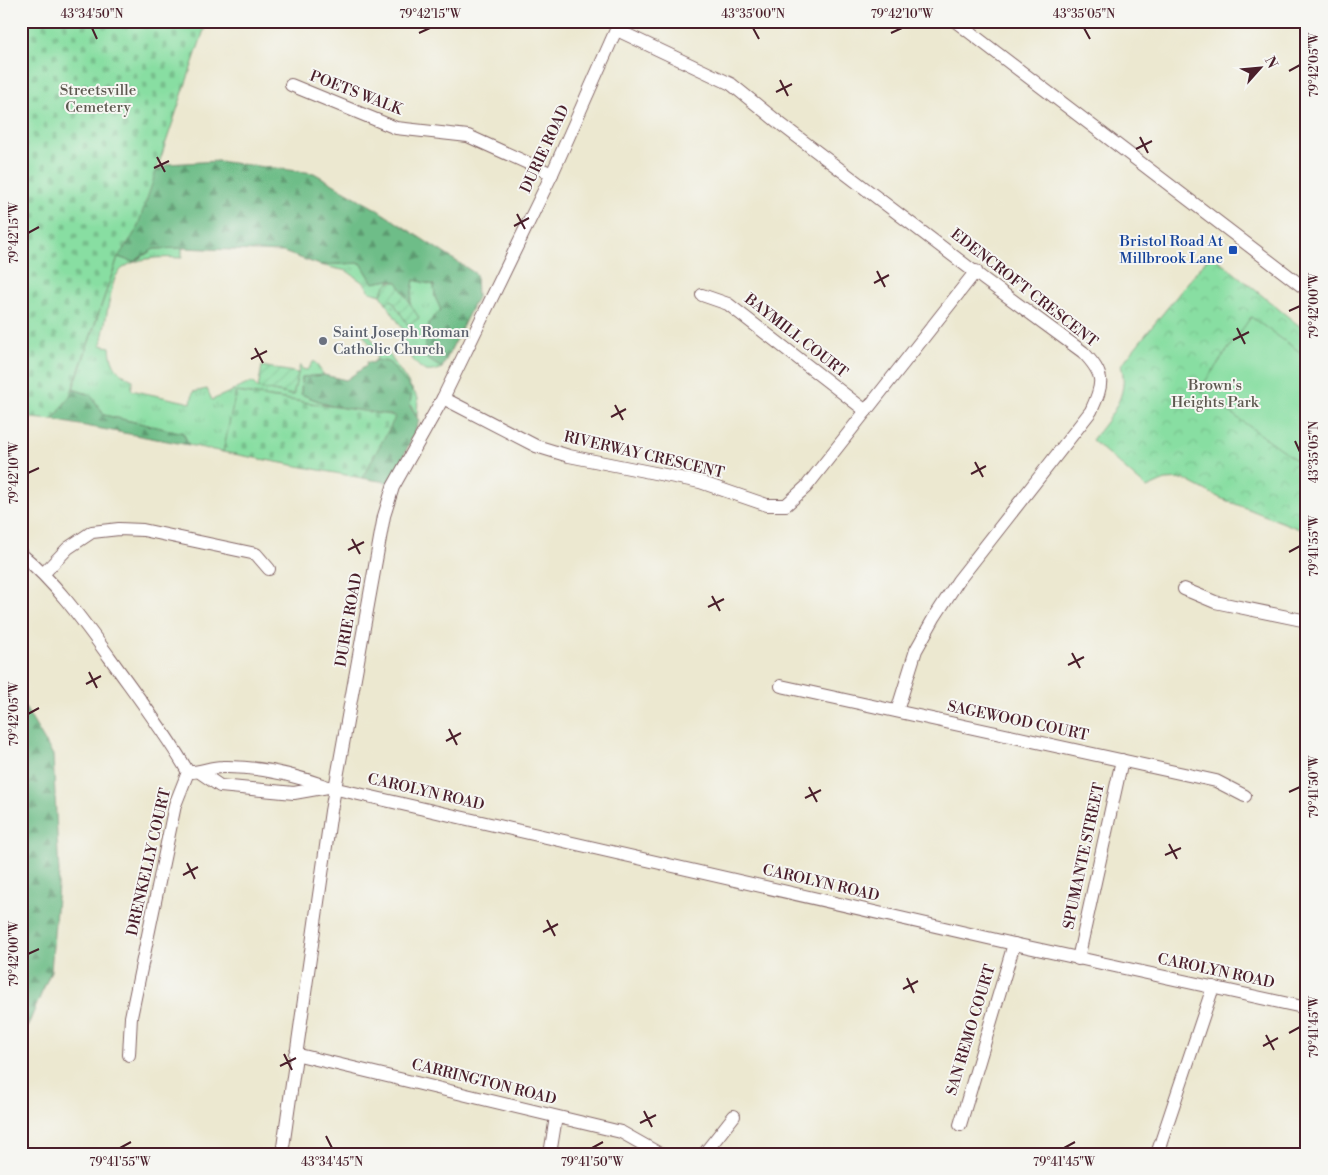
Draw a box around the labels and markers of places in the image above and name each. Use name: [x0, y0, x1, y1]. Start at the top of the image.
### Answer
place label: Bristol Road At Millbrook Lane: [1118, 232, 1224, 268]
marker: Bristol Road At Millbrook Lane: [1227, 244, 1239, 256]
place label: Saint Joseph Roman Catholic Church: [333, 323, 470, 359]
marker: Saint Joseph Roman Catholic Church: [317, 335, 329, 347]

